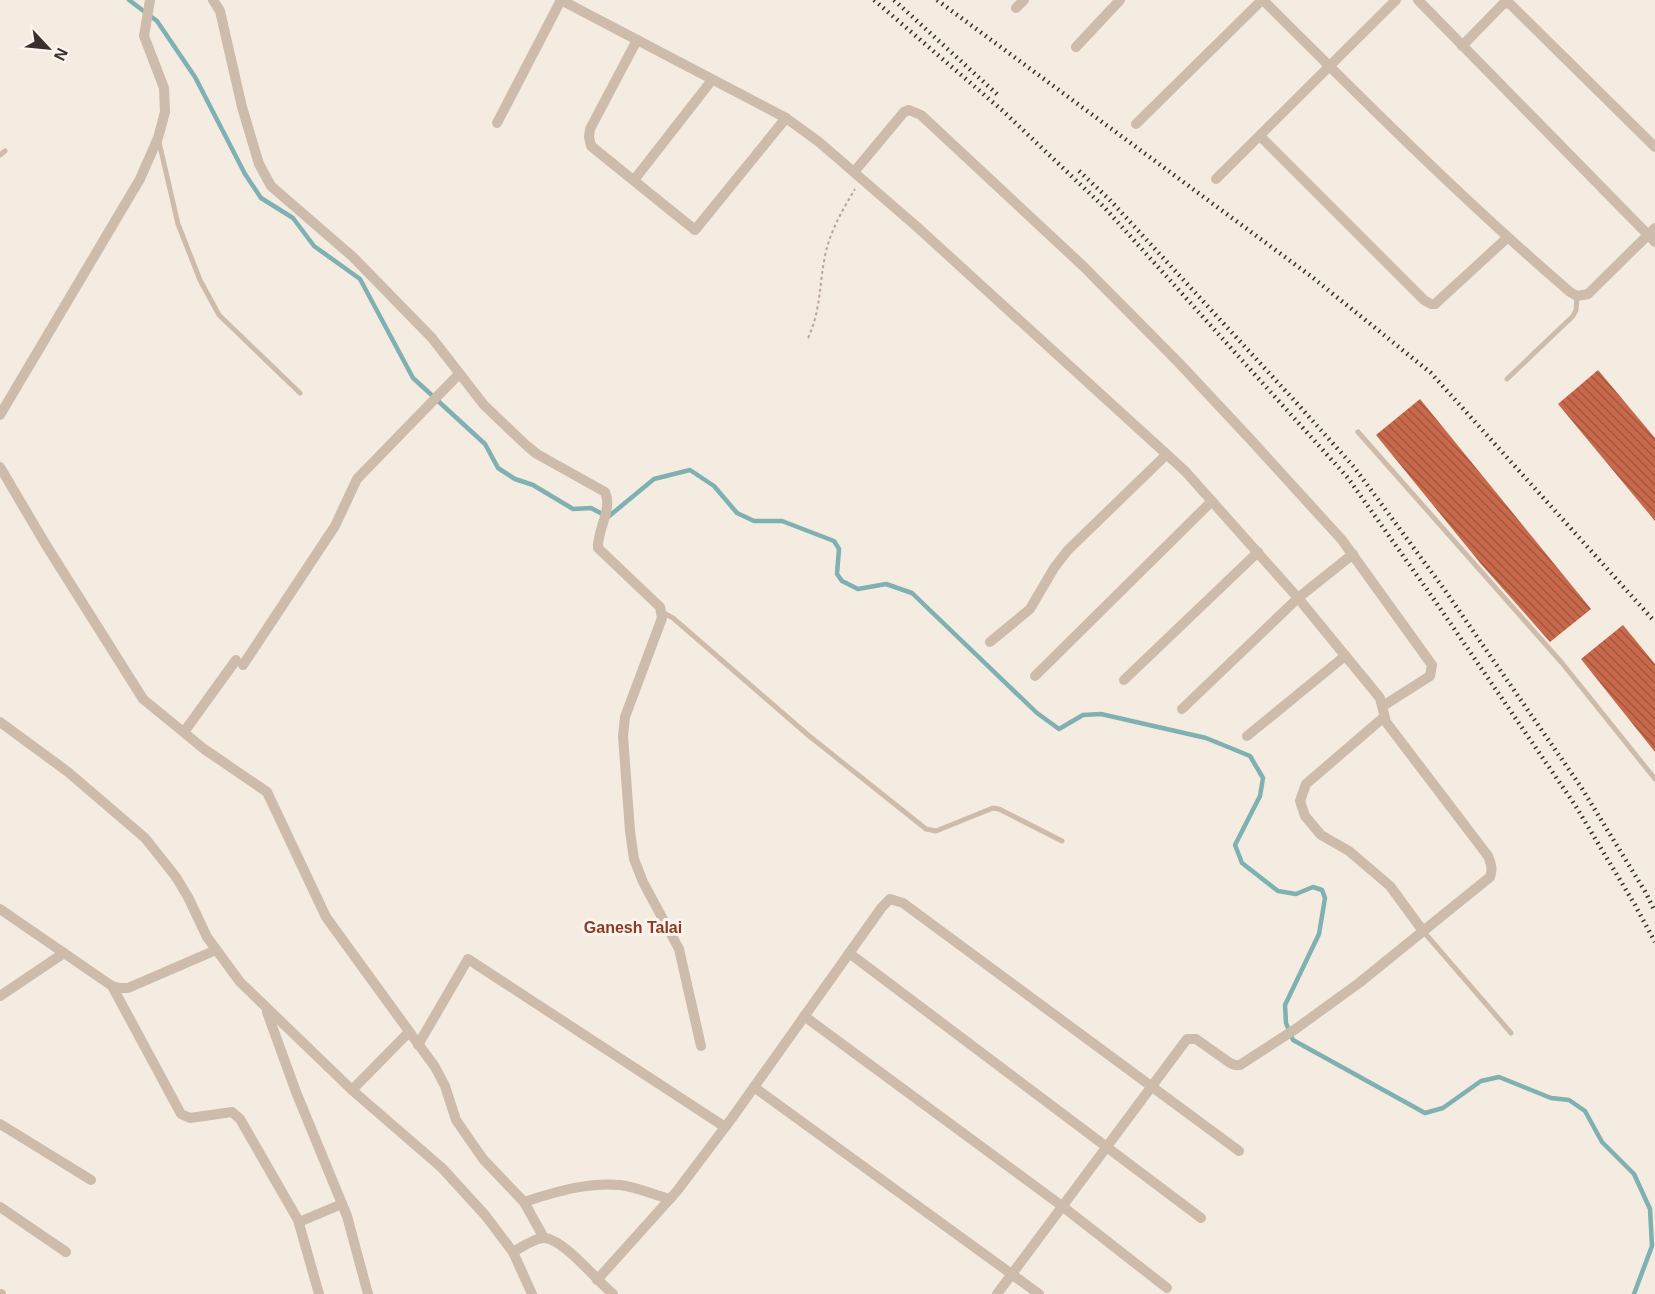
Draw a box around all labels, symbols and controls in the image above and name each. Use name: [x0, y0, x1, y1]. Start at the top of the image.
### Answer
north arrow: [18, 18, 78, 78]
text: N: [51, 45, 71, 63]
district label: Ganesh Talai: [584, 919, 682, 936]

